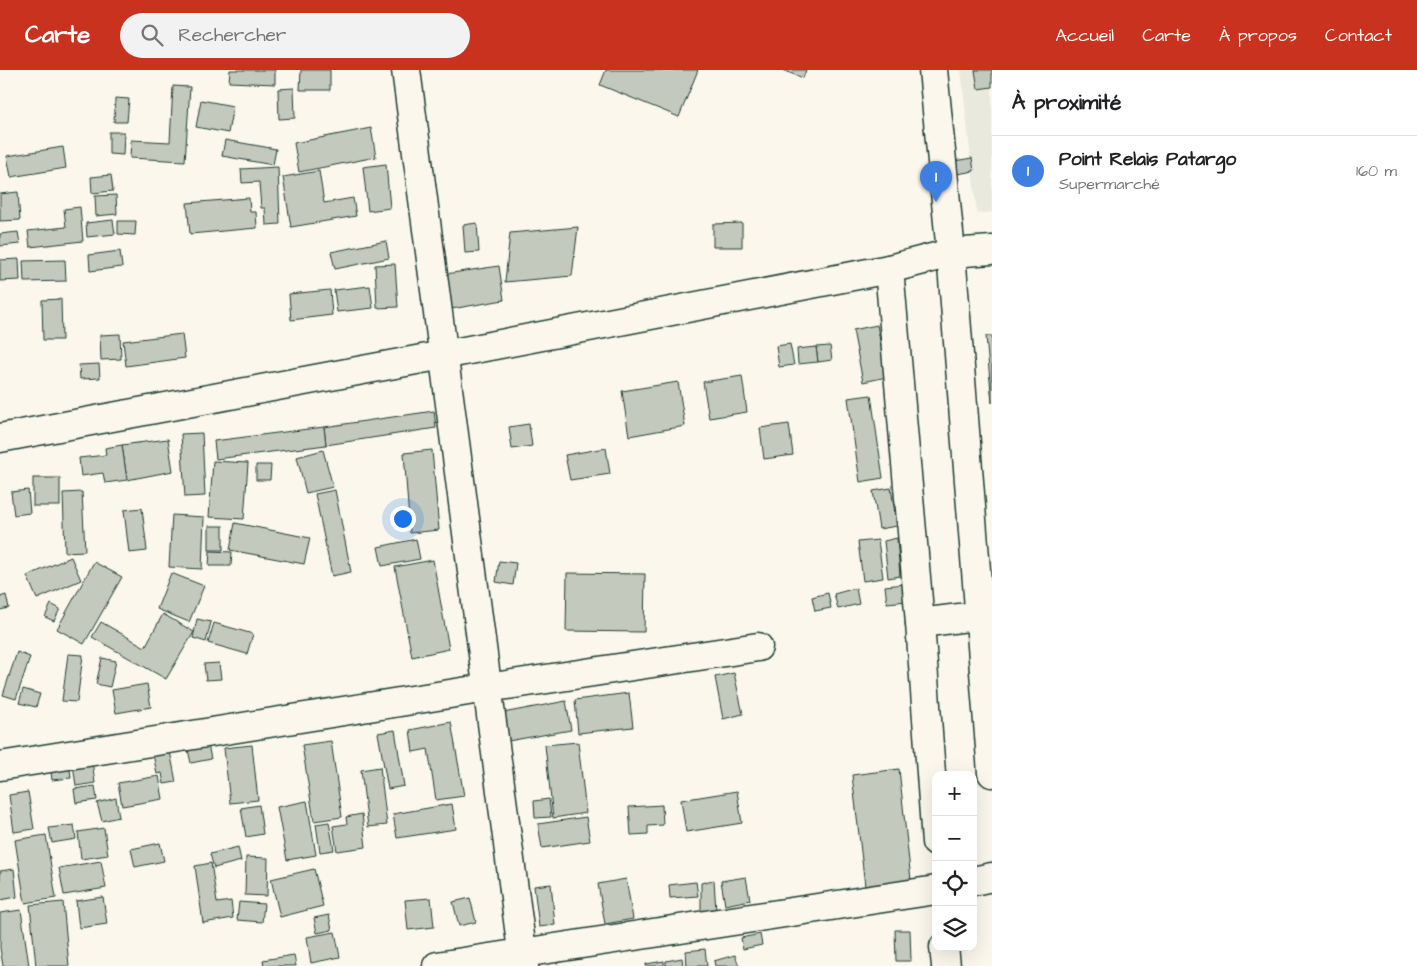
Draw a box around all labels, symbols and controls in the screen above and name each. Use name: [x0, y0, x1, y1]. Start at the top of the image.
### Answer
search box: [120, 13, 470, 58]
text: Carte: [25, 18, 90, 52]
icon: search: [138, 21, 166, 49]
text: Rechercher: [178, 22, 286, 49]
text: Accueil: [1055, 23, 1114, 48]
text: Carte: [1142, 23, 1191, 48]
text: À propos: [1219, 23, 1297, 48]
text: Contact: [1325, 23, 1392, 48]
text: À proximité: [1012, 88, 1121, 117]
text: Point Relais Patargo: [1059, 146, 1236, 173]
text: 1: [1027, 160, 1029, 182]
text: 160 m: [1356, 160, 1397, 182]
pin: 1: [920, 161, 952, 202]
text: Supermarché: [1059, 173, 1160, 195]
your location: [390, 506, 416, 532]
map controls: [932, 771, 977, 951]
button: +: [932, 771, 977, 816]
button: −: [932, 816, 977, 861]
button: locate: [932, 861, 977, 906]
button: layers: [932, 906, 977, 951]

